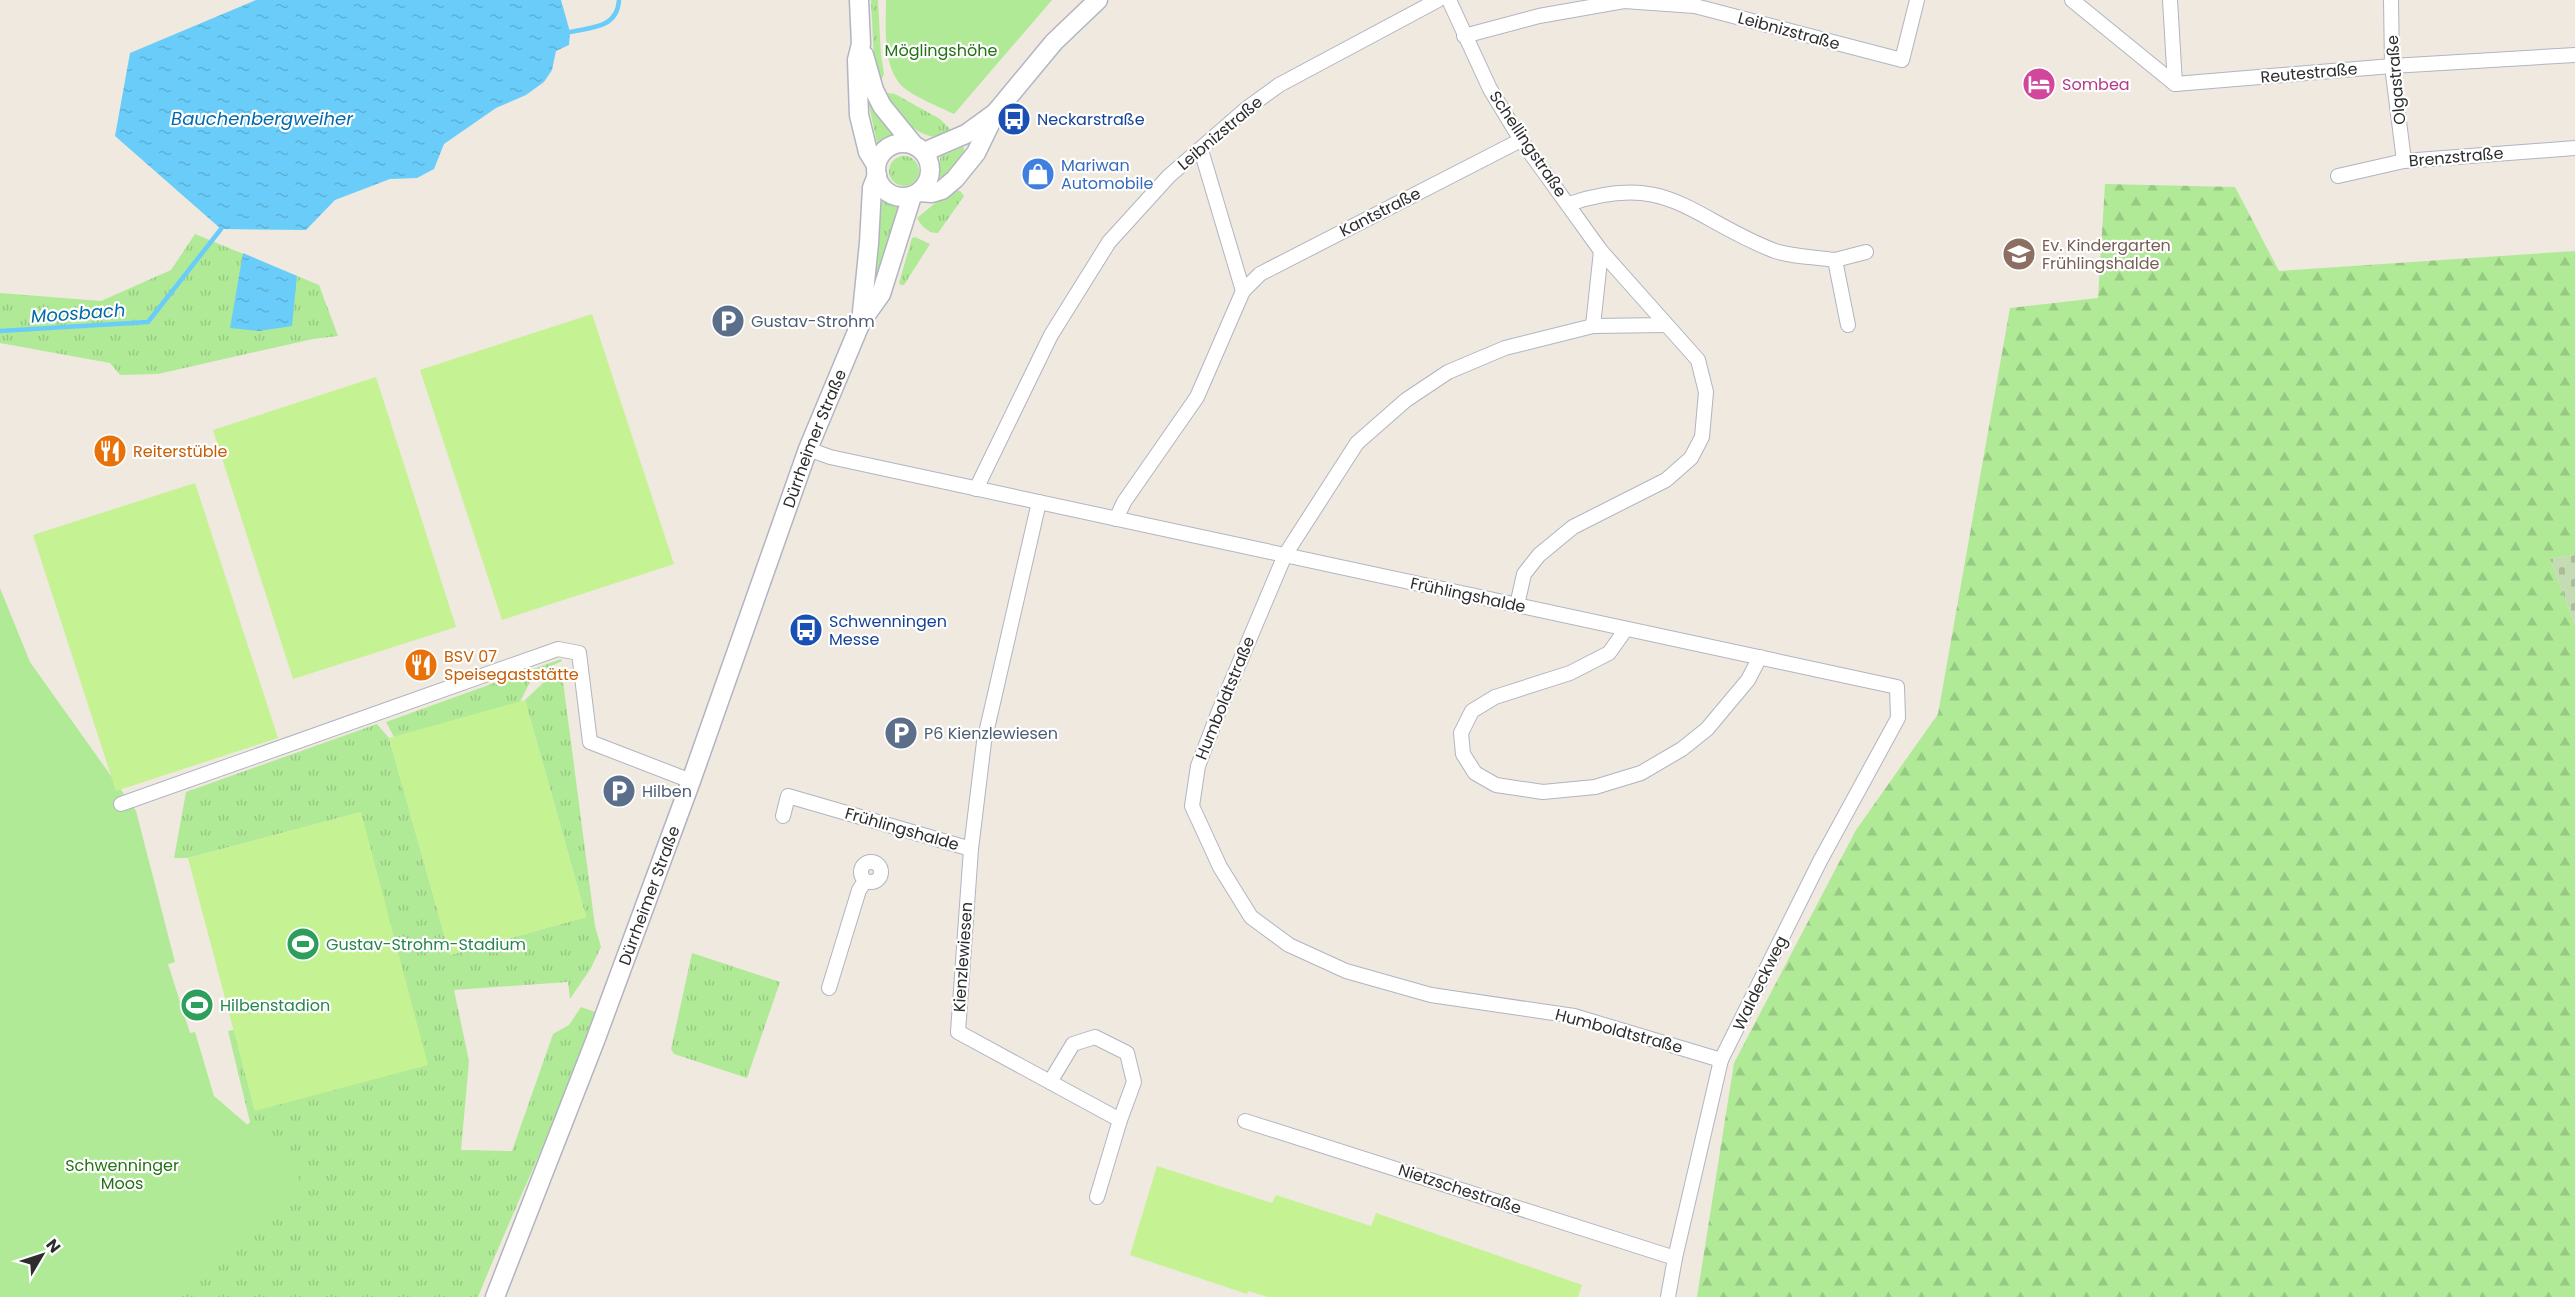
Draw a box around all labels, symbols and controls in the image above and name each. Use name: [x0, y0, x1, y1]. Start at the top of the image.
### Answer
street label: Leibnizstraße: [1735, 6, 1843, 56]
street label: Olgastraße: [2381, 34, 2411, 126]
park label: Möglingshöhe: [885, 39, 997, 62]
street label: Reutestraße: [2259, 57, 2359, 89]
hotel icon: Sombea: [2021, 66, 2057, 102]
place label: Sombea: [2062, 73, 2130, 96]
street label: Schellingstraße: [1484, 86, 1572, 202]
street label: Leibnizstraße: [1172, 90, 1268, 176]
bus stop icon: Neckarstraße: [996, 101, 1032, 137]
water label: Bauchenbergweiher: [171, 106, 354, 131]
place label: Neckarstraße: [1037, 108, 1145, 131]
street label: Brenzstraße: [2408, 141, 2504, 173]
place label: Mariwan Automobile: [1061, 154, 1153, 195]
shop icon: Mariwan Automobile: [1020, 156, 1056, 192]
street label: Kantstraße: [1335, 182, 1425, 242]
place label: Ev. Kindergarten Frühlingshalde: [2042, 234, 2171, 275]
school or university icon: Ev. Kindergarten Frühlingshalde: [2001, 236, 2037, 272]
water label: Moosbach: [30, 297, 126, 329]
parking icon: Gustav-Strohm: [710, 303, 746, 339]
place label: Gustav-Strohm: [751, 310, 875, 333]
street label: Dürrheimer Straße: [777, 366, 852, 511]
restaurant icon: Reiterstüble: [92, 433, 128, 469]
place label: Reiterstüble: [133, 440, 227, 463]
street label: Frühlingshalde: [1408, 572, 1528, 618]
place label: Schwenningen Messe: [829, 610, 947, 651]
bus stop icon: Schwenningen Messe: [788, 612, 824, 648]
street label: Humboldtstraße: [1190, 633, 1260, 763]
place label: BSV 07 Speisegaststätte: [444, 645, 579, 686]
restaurant icon: BSV 07 Speisegaststätte: [403, 647, 439, 683]
parking icon: P6 Kienzlewiesen: [883, 715, 919, 751]
place label: P6 Kienzlewiesen: [924, 722, 1058, 745]
parking icon: Hilben: [601, 773, 637, 809]
place label: Hilben: [642, 780, 692, 803]
street label: Frühlingshalde: [842, 802, 962, 856]
street label: Dürrheimer Straße: [612, 822, 685, 968]
street label: Kienzlewiesen: [948, 901, 978, 1013]
sports icon: Gustav-Strohm-Stadium: [285, 926, 321, 962]
street label: Waldeckweg: [1727, 932, 1793, 1034]
place label: Gustav-Strohm-Stadium: [326, 933, 526, 956]
sports icon: Hilbenstadion: [179, 987, 215, 1023]
place label: Hilbenstadion: [220, 994, 330, 1017]
street label: Humboldtstraße: [1553, 1003, 1685, 1059]
park label: Schwenninger Moos: [65, 1154, 179, 1195]
street label: Nietzschestraße: [1395, 1158, 1525, 1220]
north arrow: [12, 1225, 72, 1285]
text: N: [41, 1234, 66, 1258]

